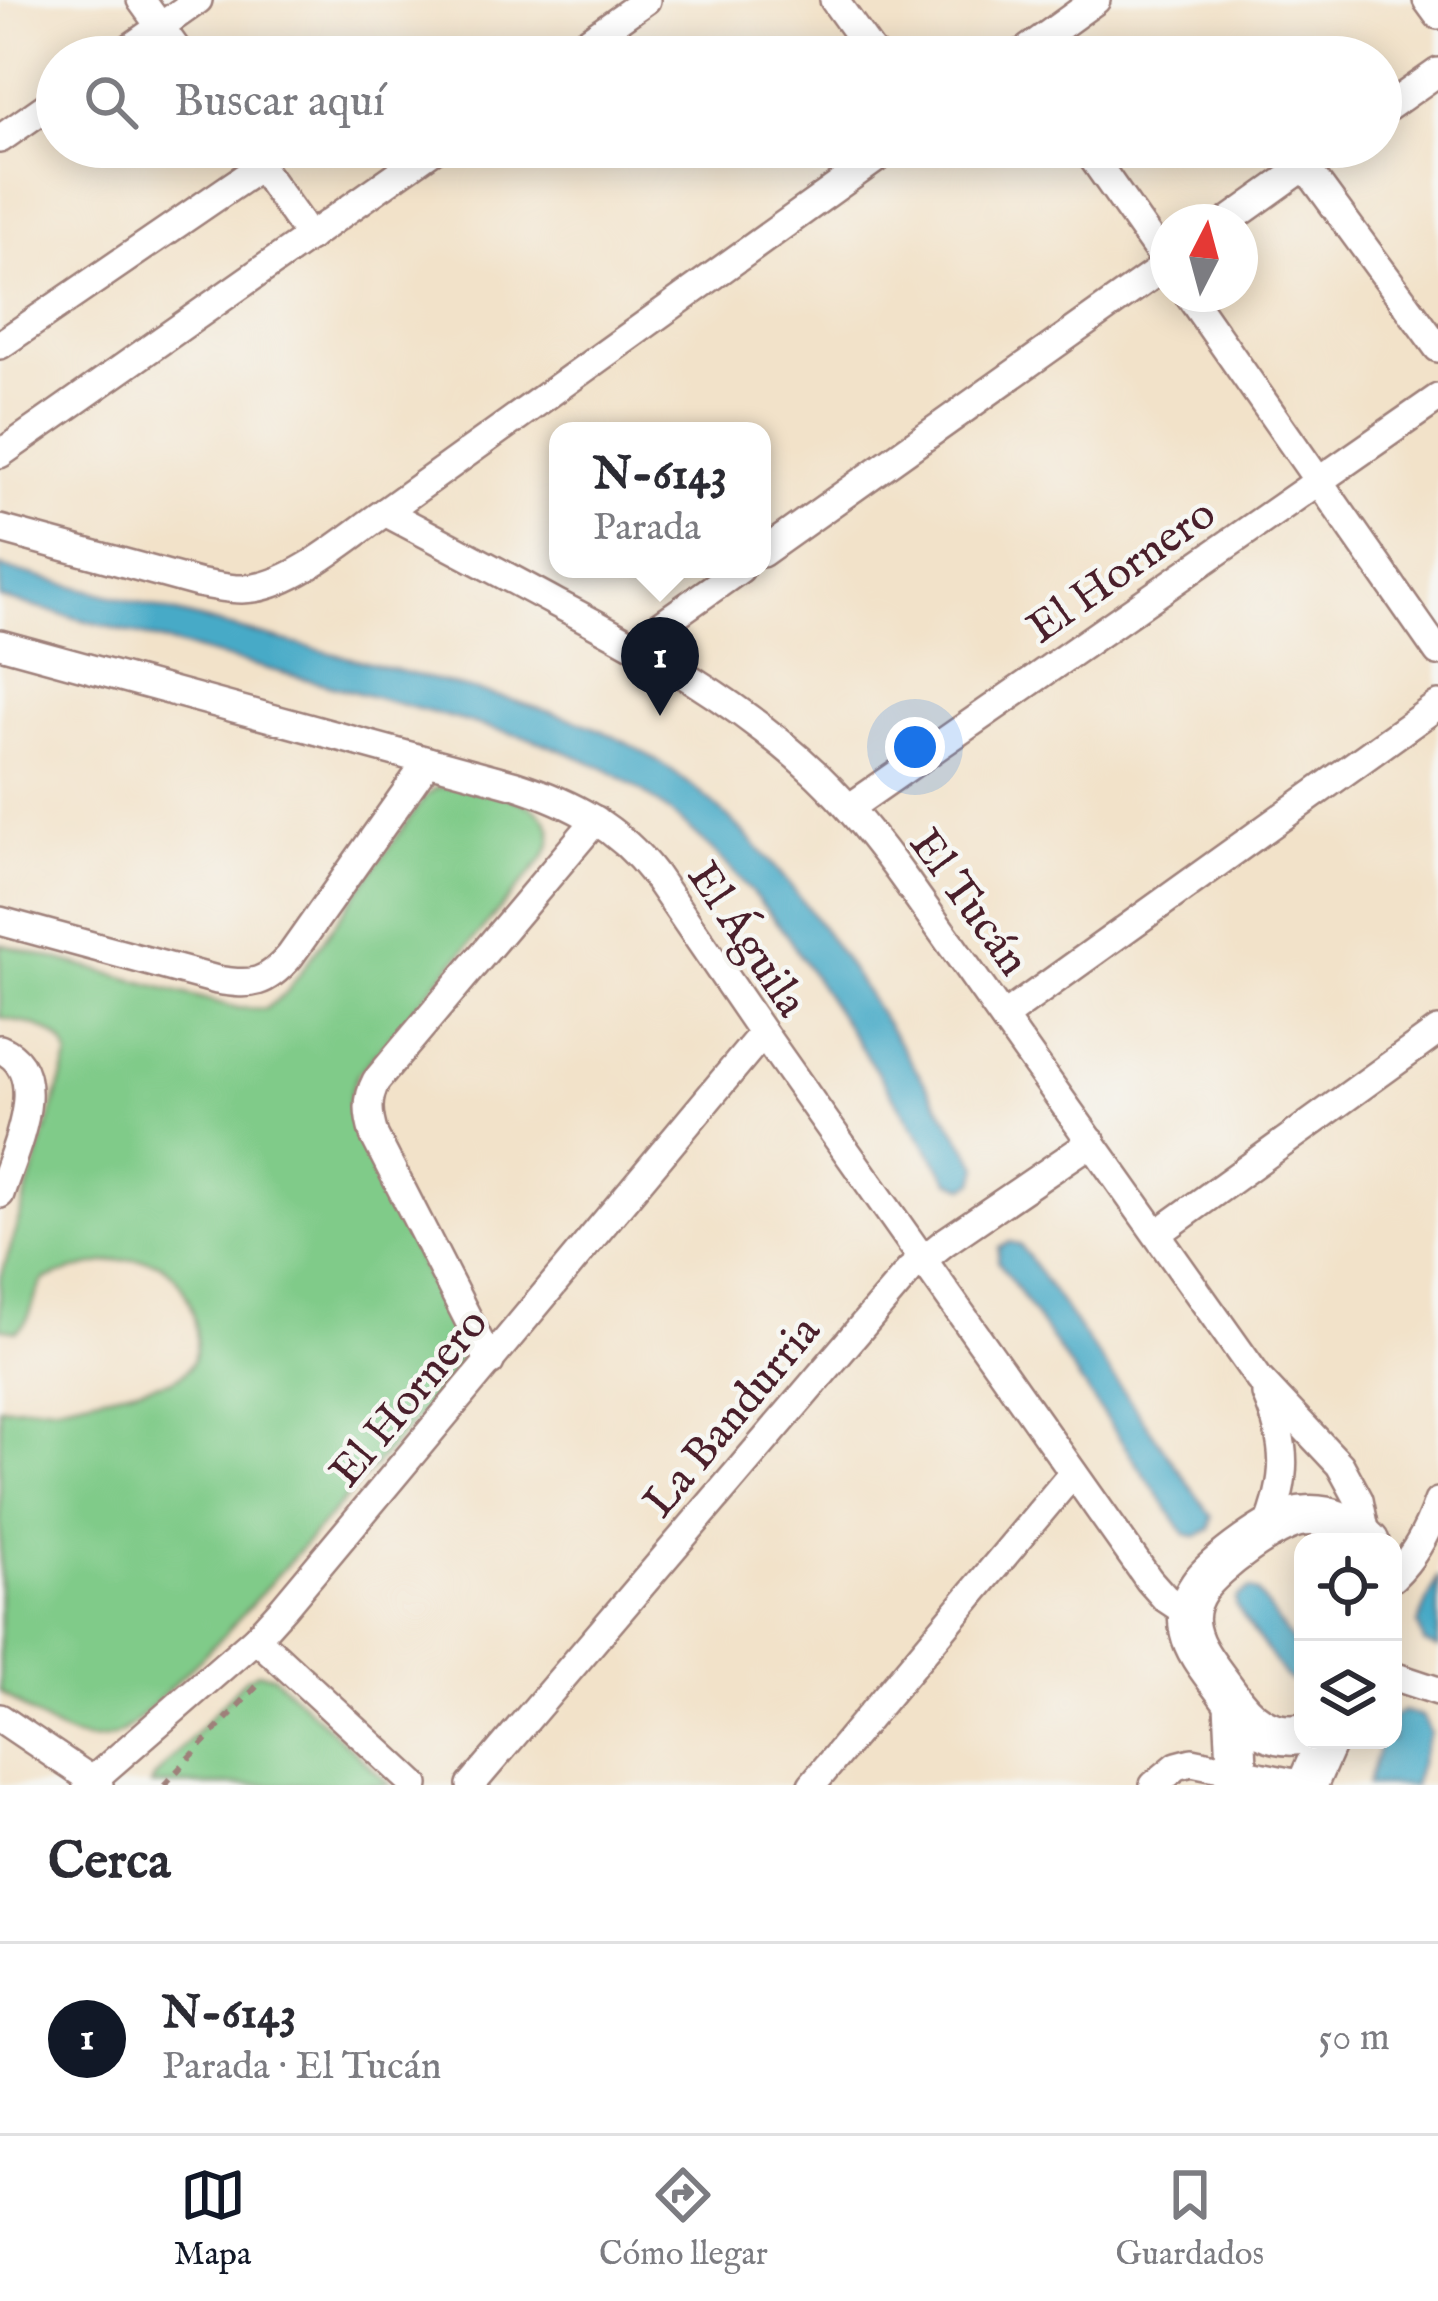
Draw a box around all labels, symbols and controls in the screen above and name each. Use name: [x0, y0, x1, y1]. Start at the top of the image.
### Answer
search box: [36, 36, 1402, 168]
icon: search: [78, 69, 144, 135]
text: Buscar aquí: [174, 74, 385, 131]
north arrow: [1150, 204, 1258, 312]
popup: [549, 422, 771, 578]
text: N-6143: [593, 447, 727, 504]
street label: El Hornero: [1017, 486, 1227, 658]
text: Parada: [593, 504, 701, 553]
pin: 1: [621, 617, 699, 716]
your location: [885, 717, 945, 777]
street label: El Tucán: [896, 818, 1041, 988]
street label: El Águila: [673, 851, 819, 1029]
street label: El Hornero: [318, 1297, 501, 1500]
street label: La Bandurria: [632, 1304, 834, 1530]
map controls: [1294, 1533, 1402, 1749]
button: locate: [1294, 1533, 1402, 1641]
button: layers: [1294, 1641, 1402, 1749]
text: Cerca: [48, 1831, 171, 1896]
text: N-6143: [162, 1986, 296, 2043]
text: 1: [80, 2014, 94, 2063]
text: 50 m: [1318, 2014, 1390, 2063]
text: Parada · El Tucán: [162, 2043, 441, 2092]
tab: Mapa: [174, 2162, 251, 2276]
tab: Cómo llegar: [599, 2162, 768, 2276]
tab: Guardados: [1116, 2162, 1264, 2276]

